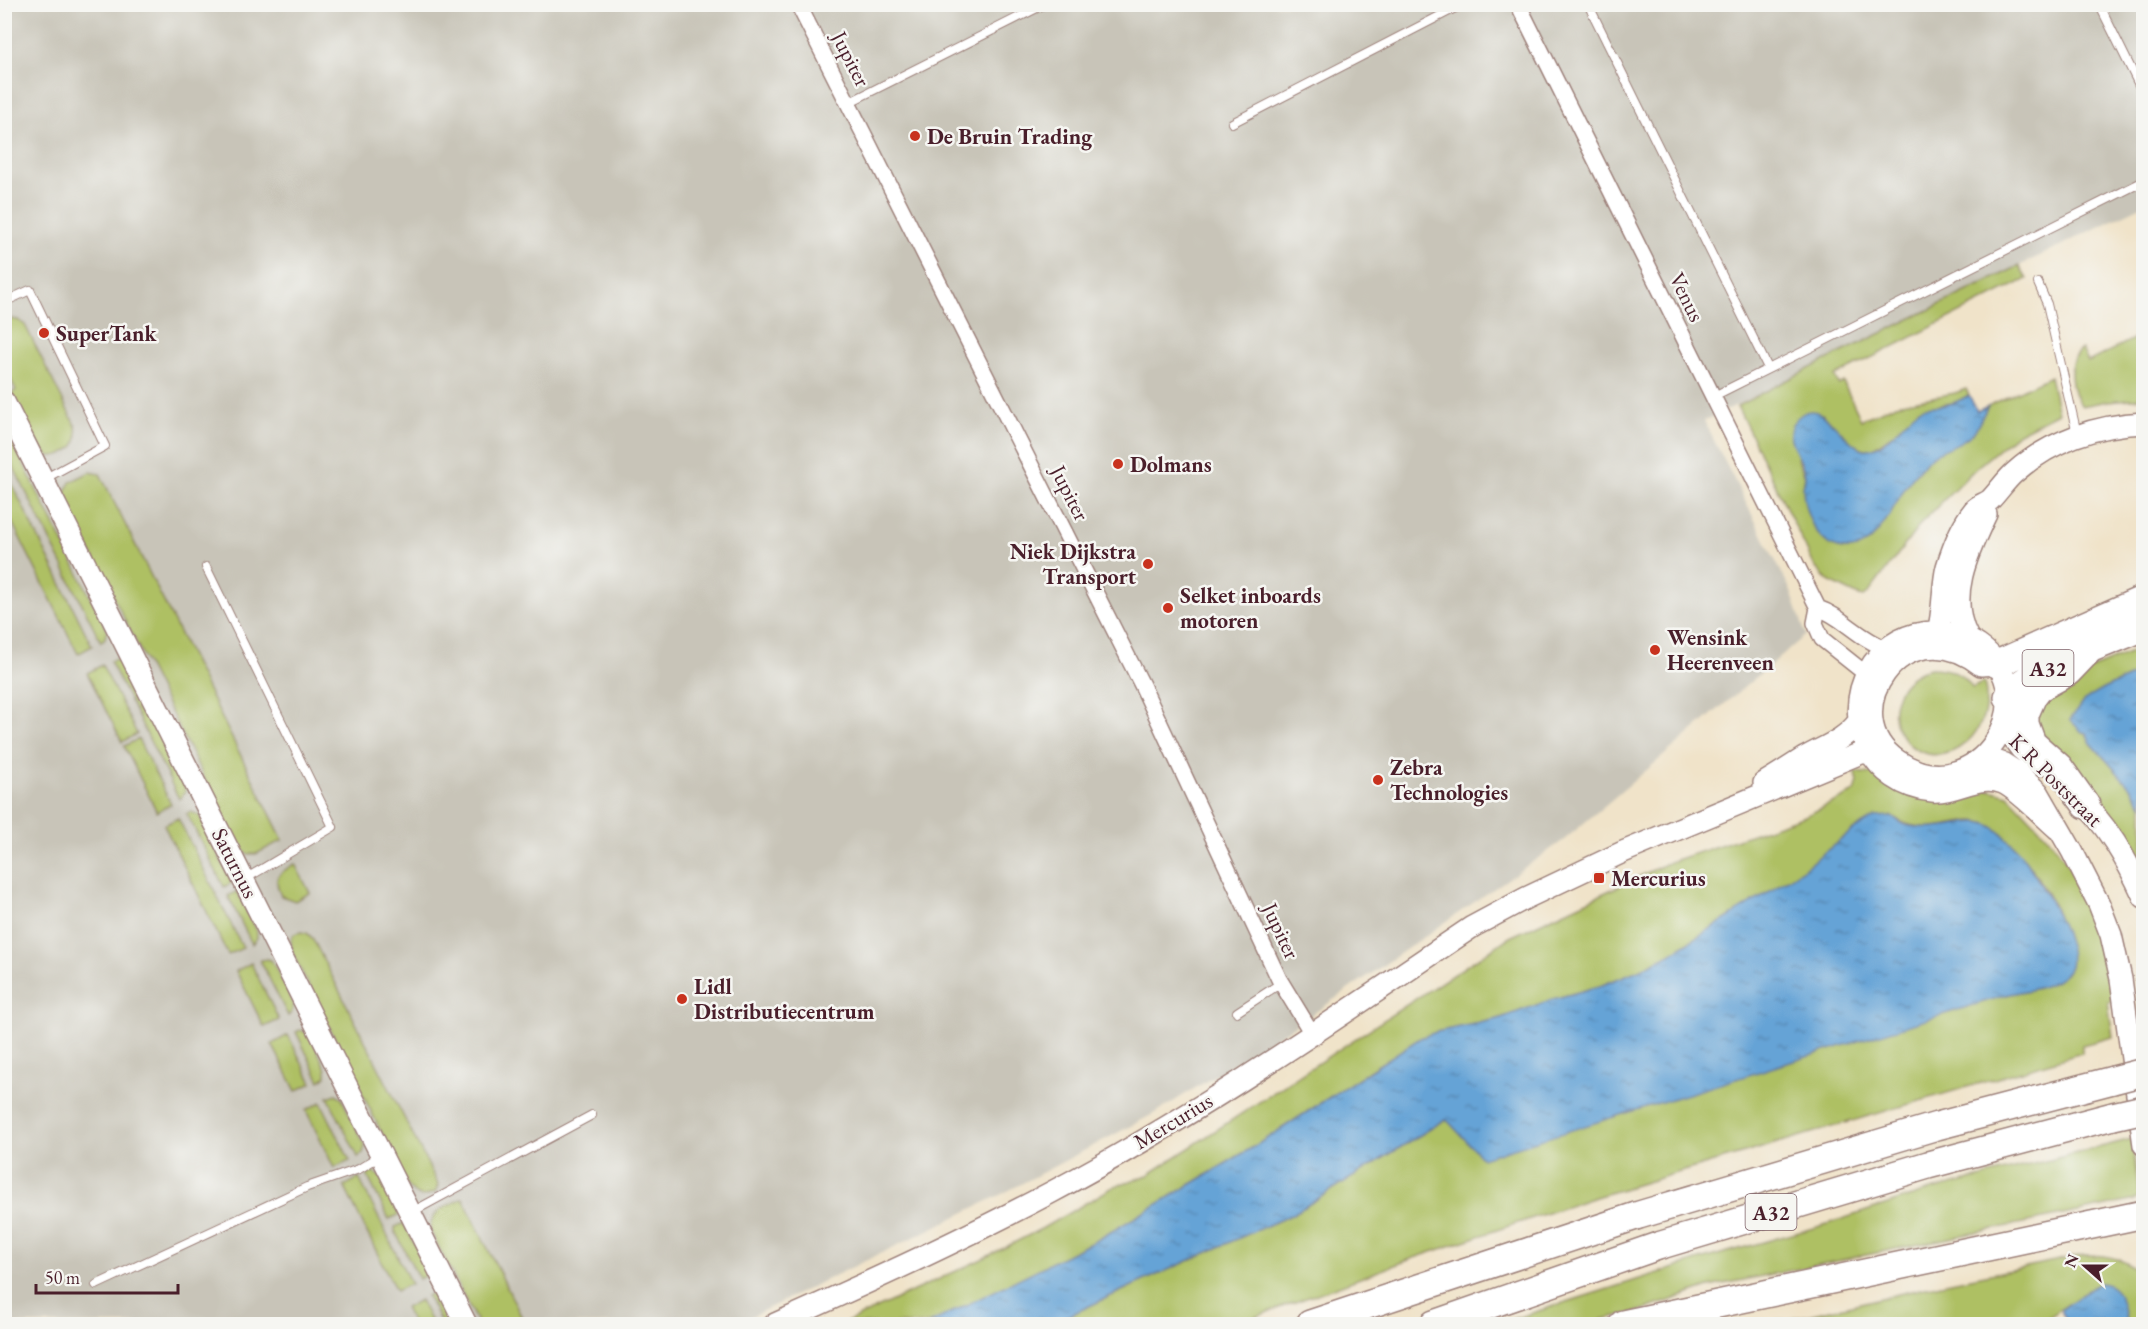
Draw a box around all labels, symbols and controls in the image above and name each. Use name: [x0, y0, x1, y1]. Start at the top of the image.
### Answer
street label: Jupiter: [824, 24, 878, 92]
place label: De Bruin Trading: [927, 122, 1093, 151]
marker: De Bruin Trading: [908, 129, 922, 143]
street label: Venus: [1663, 268, 1711, 326]
place label: SuperTank: [56, 319, 157, 348]
marker: SuperTank: [37, 326, 51, 340]
place label: Dolmans: [1130, 450, 1212, 479]
marker: Dolmans: [1111, 457, 1125, 471]
street label: Jupiter: [1043, 458, 1097, 526]
place label: Niek Dijkstra Transport: [1010, 537, 1137, 591]
marker: Niek Dijkstra Transport: [1141, 557, 1155, 571]
place label: Selket inboards motoren: [1180, 581, 1321, 635]
marker: Selket inboards motoren: [1161, 601, 1175, 615]
place label: Wensink Heerenveen: [1667, 623, 1774, 677]
marker: Wensink Heerenveen: [1648, 643, 1662, 657]
road number: A32: [2022, 650, 2074, 686]
street label: K R Poststraat: [2003, 727, 2109, 833]
place label: Zebra Technologies: [1390, 753, 1508, 807]
marker: Zebra Technologies: [1371, 773, 1385, 787]
street label: Saturnus: [205, 823, 265, 903]
place label: Mercurius: [1611, 864, 1706, 893]
marker: Mercurius: [1592, 871, 1606, 885]
street label: Jupiter: [1255, 896, 1307, 964]
place label: Lidl Distributiecentrum: [694, 972, 875, 1026]
marker: Lidl Distributiecentrum: [675, 992, 689, 1006]
street label: Mercurius: [1128, 1086, 1218, 1156]
road number: A32: [1746, 1194, 1796, 1230]
north arrow: [2055, 1236, 2115, 1296]
text: N: [2059, 1251, 2084, 1271]
scale bar: [36, 1257, 178, 1295]
text: 50 m: [45, 1266, 80, 1289]

